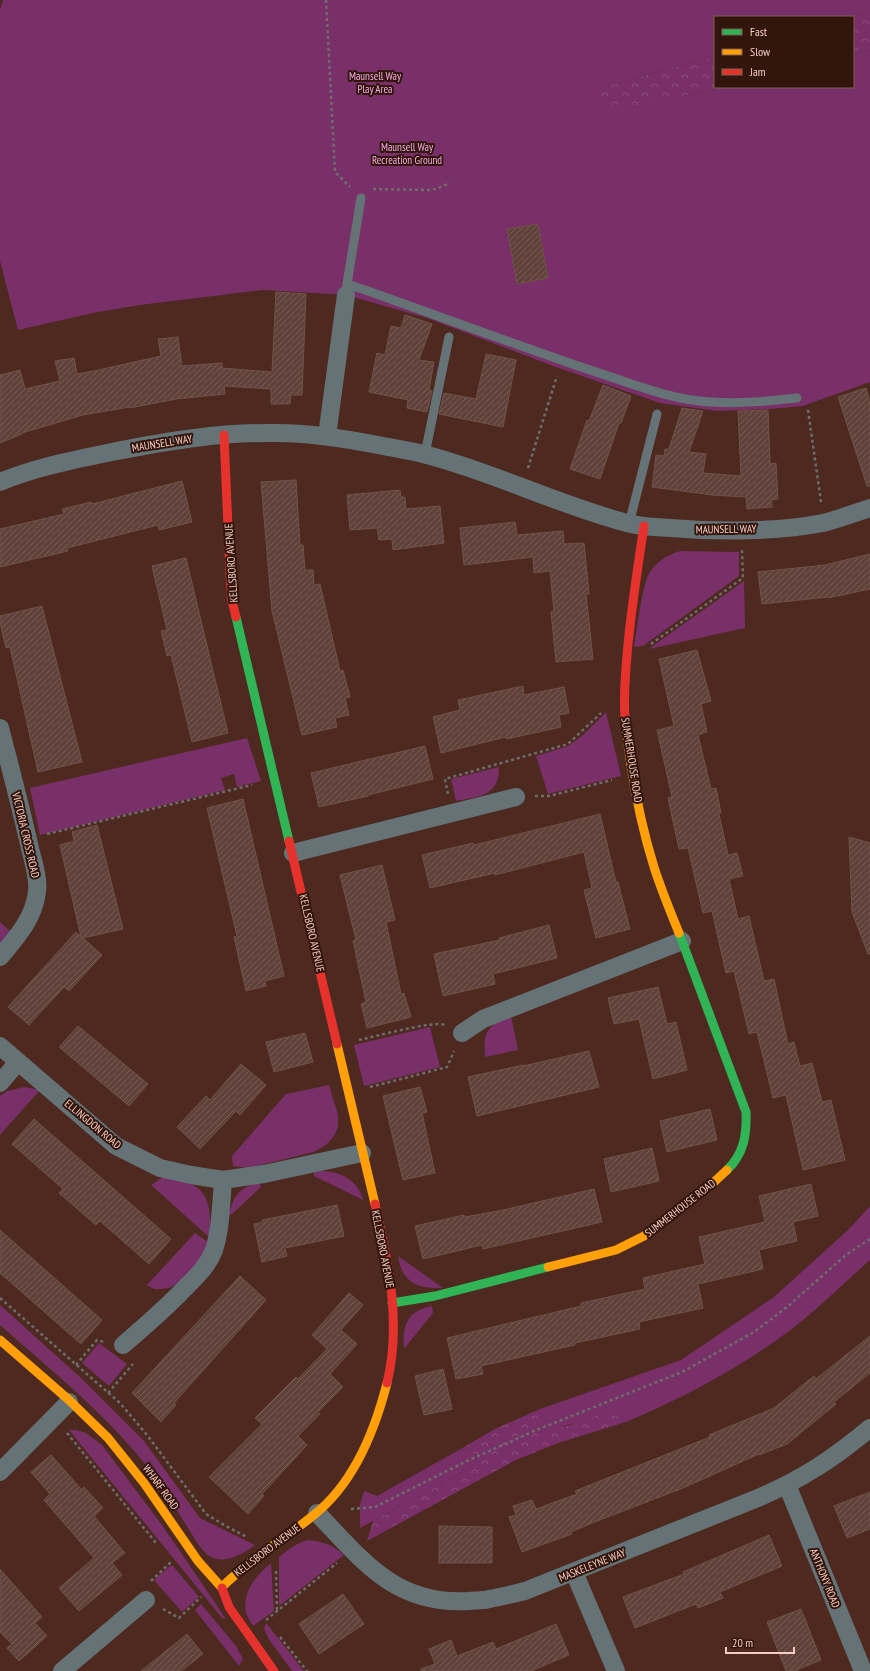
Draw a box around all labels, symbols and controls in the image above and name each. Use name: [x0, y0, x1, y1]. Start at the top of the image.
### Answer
legend: [714, 16, 854, 88]
text: Fast: [750, 24, 768, 39]
text: Slow: [750, 44, 771, 59]
text: Jam: [749, 64, 766, 79]
park label: Maunsell Way Play Area: [349, 69, 402, 96]
park label: Maunsell Way Recreation Ground: [372, 140, 442, 167]
street label: MAUNSELL WAY: [131, 431, 193, 455]
street label: MAUNSELL WAY: [695, 521, 757, 537]
street label: KELLSBORO AVENUE: [221, 523, 241, 603]
street label: SUMMERHOUSE ROAD: [618, 717, 646, 804]
street label: VICTORIA CROSS ROAD: [9, 790, 43, 879]
street label: KELLSBORO AVENUE: [296, 893, 328, 973]
street label: ELLINGDON ROAD: [62, 1096, 124, 1152]
street label: SUMMERHOUSE ROAD: [642, 1176, 718, 1240]
street label: KELLSBORO AVENUE: [369, 1209, 397, 1289]
street label: WHARF ROAD: [140, 1462, 182, 1512]
street label: KELLSBORO AVENUE: [231, 1520, 303, 1579]
street label: MASKELEYNE WAY: [557, 1545, 627, 1585]
street label: ANTHONY ROAD: [807, 1546, 843, 1610]
scale bar: [726, 1629, 794, 1655]
text: 20 m: [732, 1635, 753, 1650]

